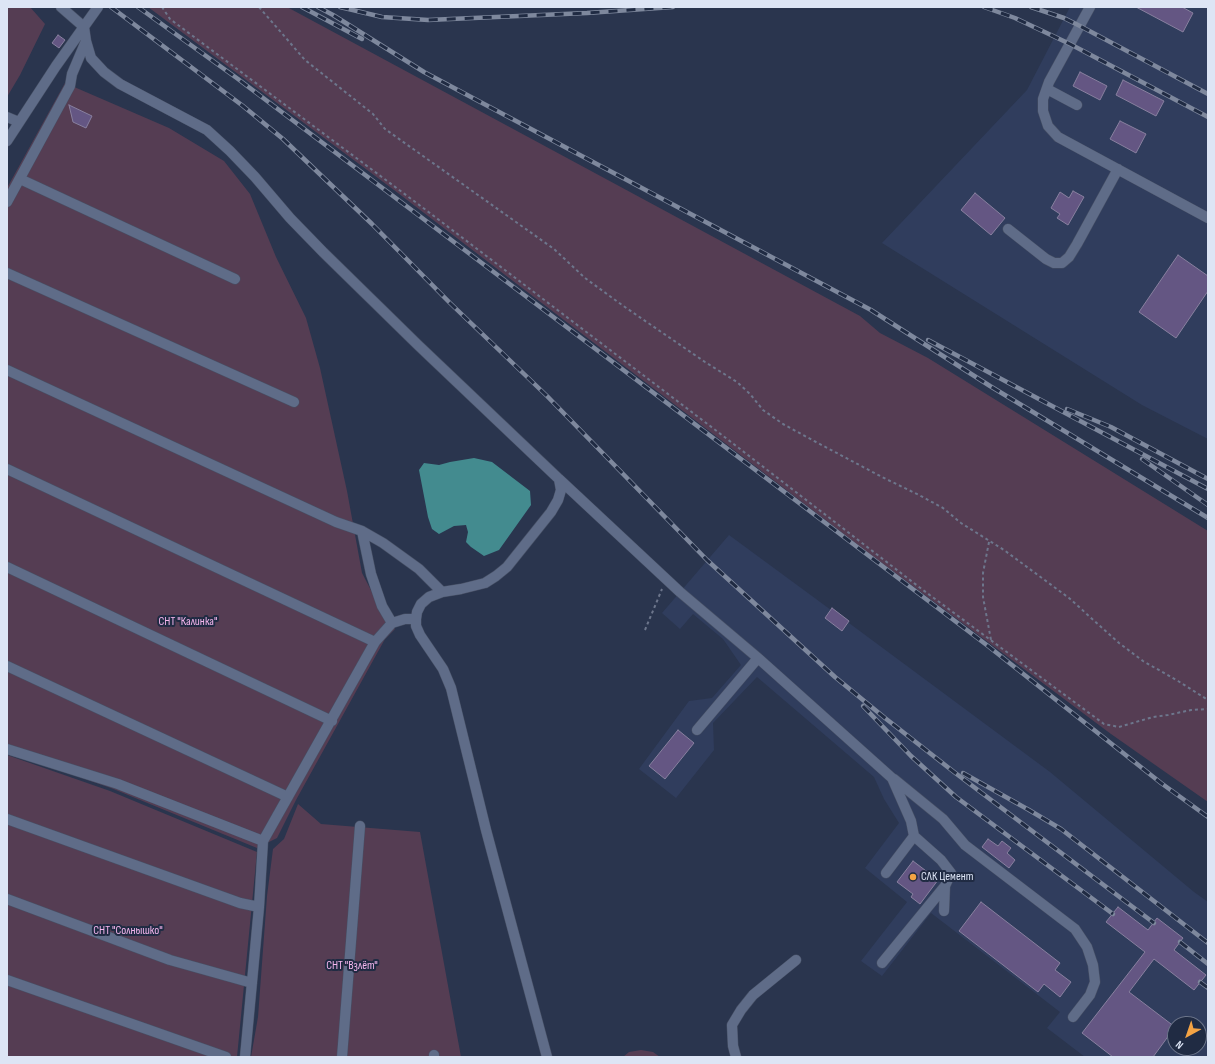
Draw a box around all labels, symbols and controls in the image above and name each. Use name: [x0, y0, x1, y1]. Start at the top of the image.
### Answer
park label: СНТ "Калинка": [159, 615, 217, 629]
place label: СЛК Цемент: [921, 870, 973, 884]
marker: СЛК Цемент: [908, 872, 918, 882]
park label: СНТ "Солнышко": [93, 924, 163, 938]
park label: СНТ "Взлёт": [326, 959, 378, 973]
north arrow: [1167, 1016, 1207, 1056]
text: N: [1173, 1038, 1186, 1052]

